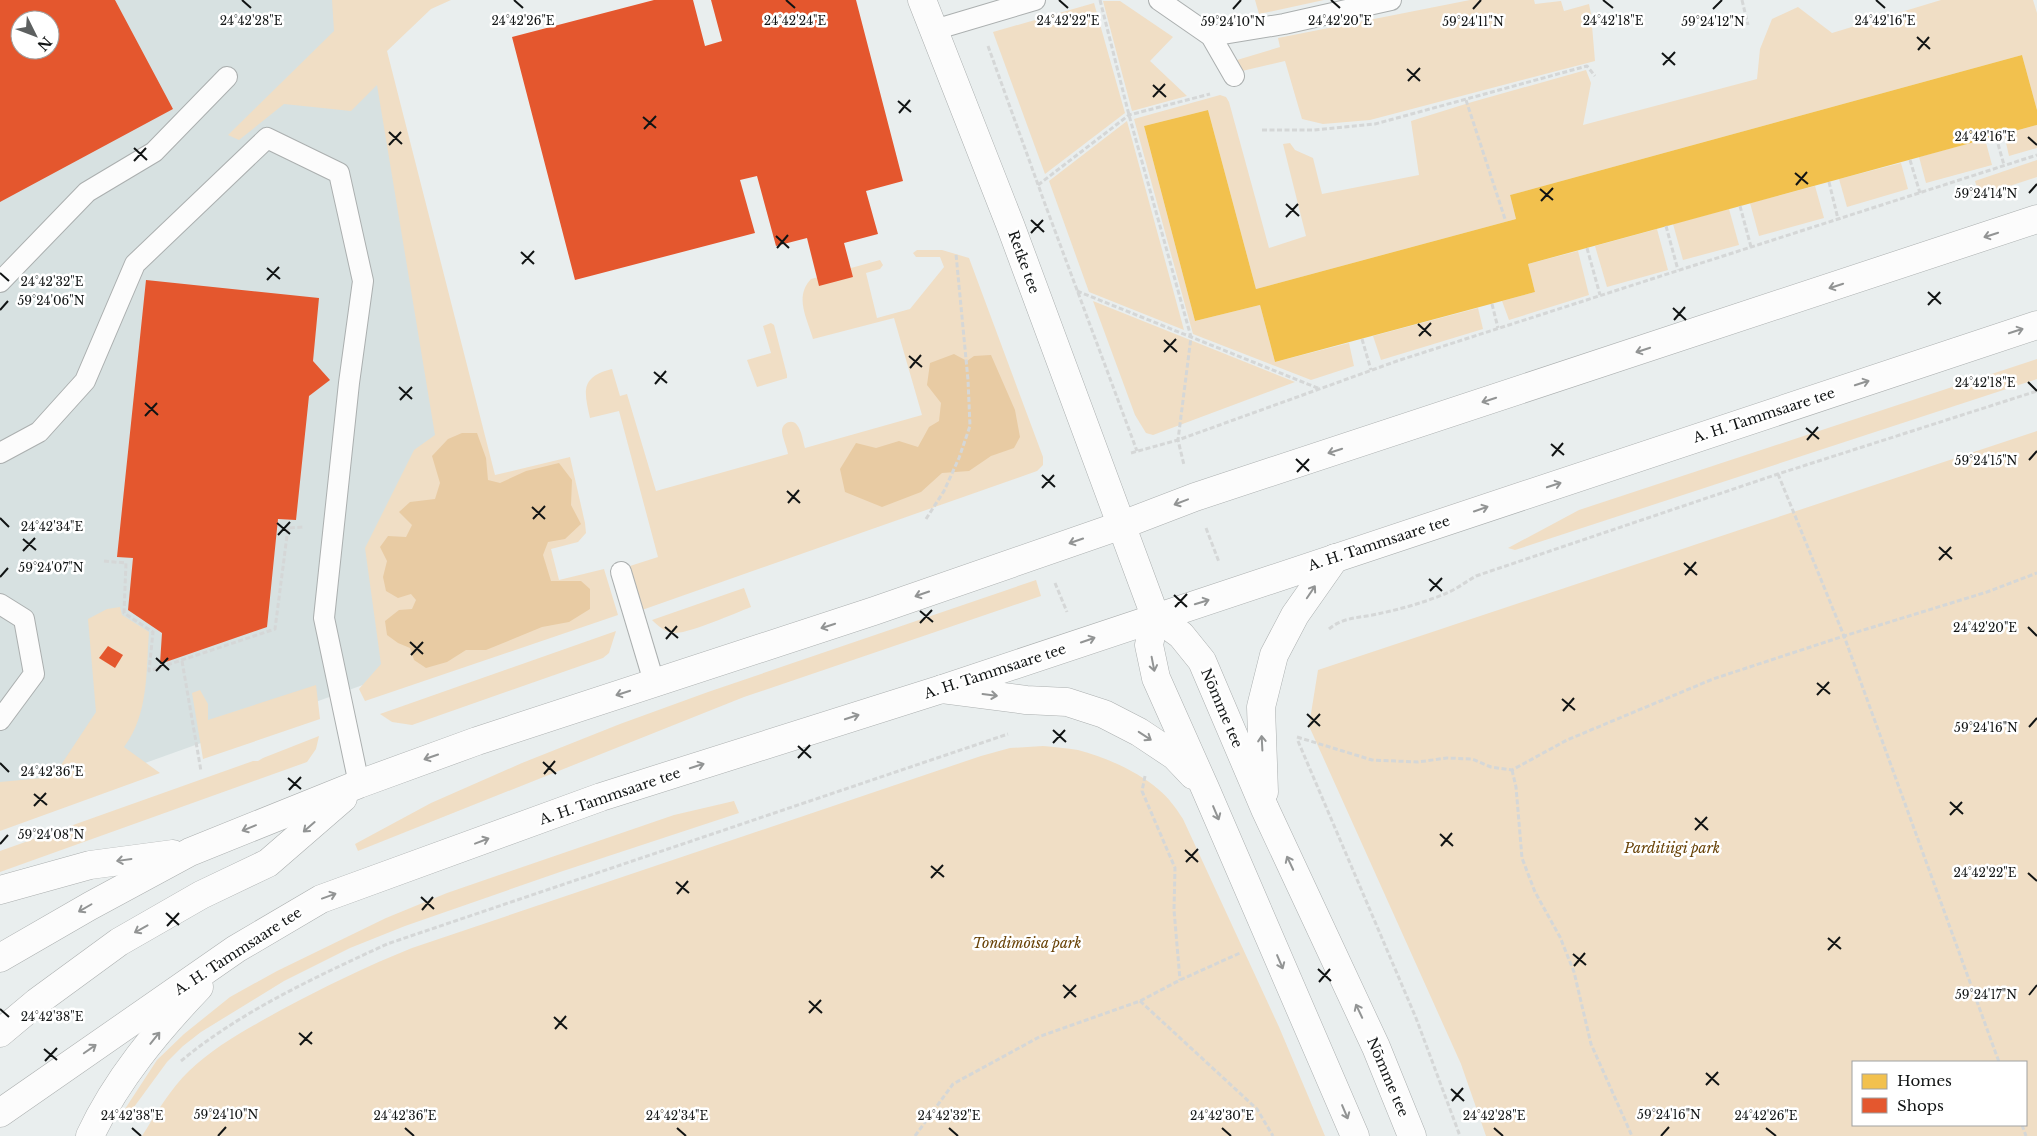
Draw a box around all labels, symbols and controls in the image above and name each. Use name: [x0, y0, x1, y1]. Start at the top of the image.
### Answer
north arrow: [10, 10, 60, 60]
text: 24°42'28"E: [220, 13, 283, 28]
text: 24°42'26"E: [491, 13, 555, 28]
text: 24°42'24"E: [764, 13, 826, 28]
text: 24°42'22"E: [1037, 13, 1100, 28]
text: 24°42'20"E: [1308, 13, 1372, 28]
text: 24°42'18"E: [1583, 13, 1644, 28]
text: 24°42'16"E: [1854, 13, 1916, 28]
text: 59°24'10"N: [1201, 14, 1265, 29]
text: 59°24'11"N: [1442, 14, 1504, 29]
text: 59°24'12"N: [1681, 14, 1745, 29]
text: N: [34, 33, 56, 55]
text: 24°42'16"E: [1954, 129, 2016, 144]
text: 59°24'14"N: [1955, 186, 2018, 201]
street label: Retke tee: [1004, 228, 1044, 296]
one-way arrow: [1983, 231, 1999, 240]
text: 24°42'32"E: [21, 274, 84, 289]
one-way arrow: [1829, 282, 1845, 291]
text: 59°24'06"N: [18, 293, 85, 308]
one-way arrow: [2008, 326, 2024, 336]
one-way arrow: [1636, 345, 1652, 355]
text: 24°42'18"E: [1955, 375, 2016, 390]
one-way arrow: [1854, 377, 1870, 387]
street label: A. H. Tammsaare tee: [1690, 384, 1837, 447]
one-way arrow: [1481, 396, 1497, 406]
one-way arrow: [1327, 447, 1343, 456]
text: 59°24'15"N: [1955, 453, 2018, 468]
one-way arrow: [1546, 479, 1562, 489]
one-way arrow: [1173, 499, 1188, 508]
one-way arrow: [1472, 504, 1488, 513]
street label: A. H. Tammsaare tee: [1305, 512, 1452, 575]
text: 24°42'34"E: [21, 519, 83, 534]
one-way arrow: [1069, 537, 1084, 546]
text: 59°24'07"N: [18, 560, 84, 575]
one-way arrow: [1306, 585, 1316, 599]
one-way arrow: [915, 590, 931, 599]
one-way arrow: [1194, 596, 1210, 606]
text: 24°42'20"E: [1953, 620, 2017, 635]
one-way arrow: [820, 621, 836, 631]
one-way arrow: [1080, 635, 1095, 644]
street label: A. H. Tammsaare tee: [921, 640, 1068, 703]
one-way arrow: [1148, 656, 1158, 672]
street label: Nõmme tee: [1197, 665, 1247, 751]
one-way arrow: [616, 688, 632, 698]
one-way arrow: [982, 690, 998, 700]
one-way arrow: [844, 712, 860, 722]
text: 59°24'16"N: [1954, 720, 2018, 735]
one-way arrow: [1138, 731, 1152, 741]
one-way arrow: [1258, 735, 1267, 751]
one-way arrow: [424, 753, 439, 762]
one-way arrow: [689, 761, 705, 771]
street label: A. H. Tammsaare tee: [536, 763, 683, 829]
text: 24°42'36"E: [20, 764, 84, 779]
one-way arrow: [1212, 805, 1222, 820]
one-way arrow: [302, 821, 315, 833]
one-way arrow: [242, 824, 257, 833]
text: 59°24'08"N: [18, 827, 84, 842]
one-way arrow: [474, 836, 490, 845]
park label: Parditiigi park: [1623, 839, 1720, 857]
one-way arrow: [116, 856, 132, 866]
one-way arrow: [1285, 856, 1295, 871]
text: 24°42'22"E: [1954, 865, 2017, 880]
one-way arrow: [321, 891, 337, 900]
street label: A. H. Tammsaare tee: [170, 903, 305, 999]
one-way arrow: [79, 904, 93, 914]
one-way arrow: [134, 925, 149, 935]
park label: Tondimõisa park: [973, 934, 1081, 952]
one-way arrow: [1277, 955, 1286, 970]
text: 59°24'17"N: [1955, 987, 2017, 1002]
one-way arrow: [1353, 1004, 1363, 1019]
text: 24°42'38"E: [21, 1009, 84, 1024]
one-way arrow: [150, 1031, 161, 1044]
street label: Nõmme tee: [1363, 1034, 1413, 1120]
one-way arrow: [83, 1044, 97, 1054]
legend: [1852, 1061, 2027, 1126]
text: Homes: [1897, 1071, 1952, 1090]
text: Shops: [1897, 1096, 1944, 1115]
one-way arrow: [1340, 1104, 1350, 1119]
text: 59°24'10"N: [194, 1107, 258, 1122]
text: 59°24'16"N: [1637, 1107, 1701, 1122]
text: 24°42'38"E: [101, 1108, 164, 1123]
text: 24°42'36"E: [373, 1108, 437, 1123]
text: 24°42'34"E: [646, 1108, 708, 1123]
text: 24°42'32"E: [918, 1108, 981, 1123]
text: 24°42'30"E: [1190, 1108, 1254, 1123]
text: 24°42'28"E: [1463, 1108, 1526, 1123]
text: 24°42'26"E: [1734, 1108, 1798, 1123]

